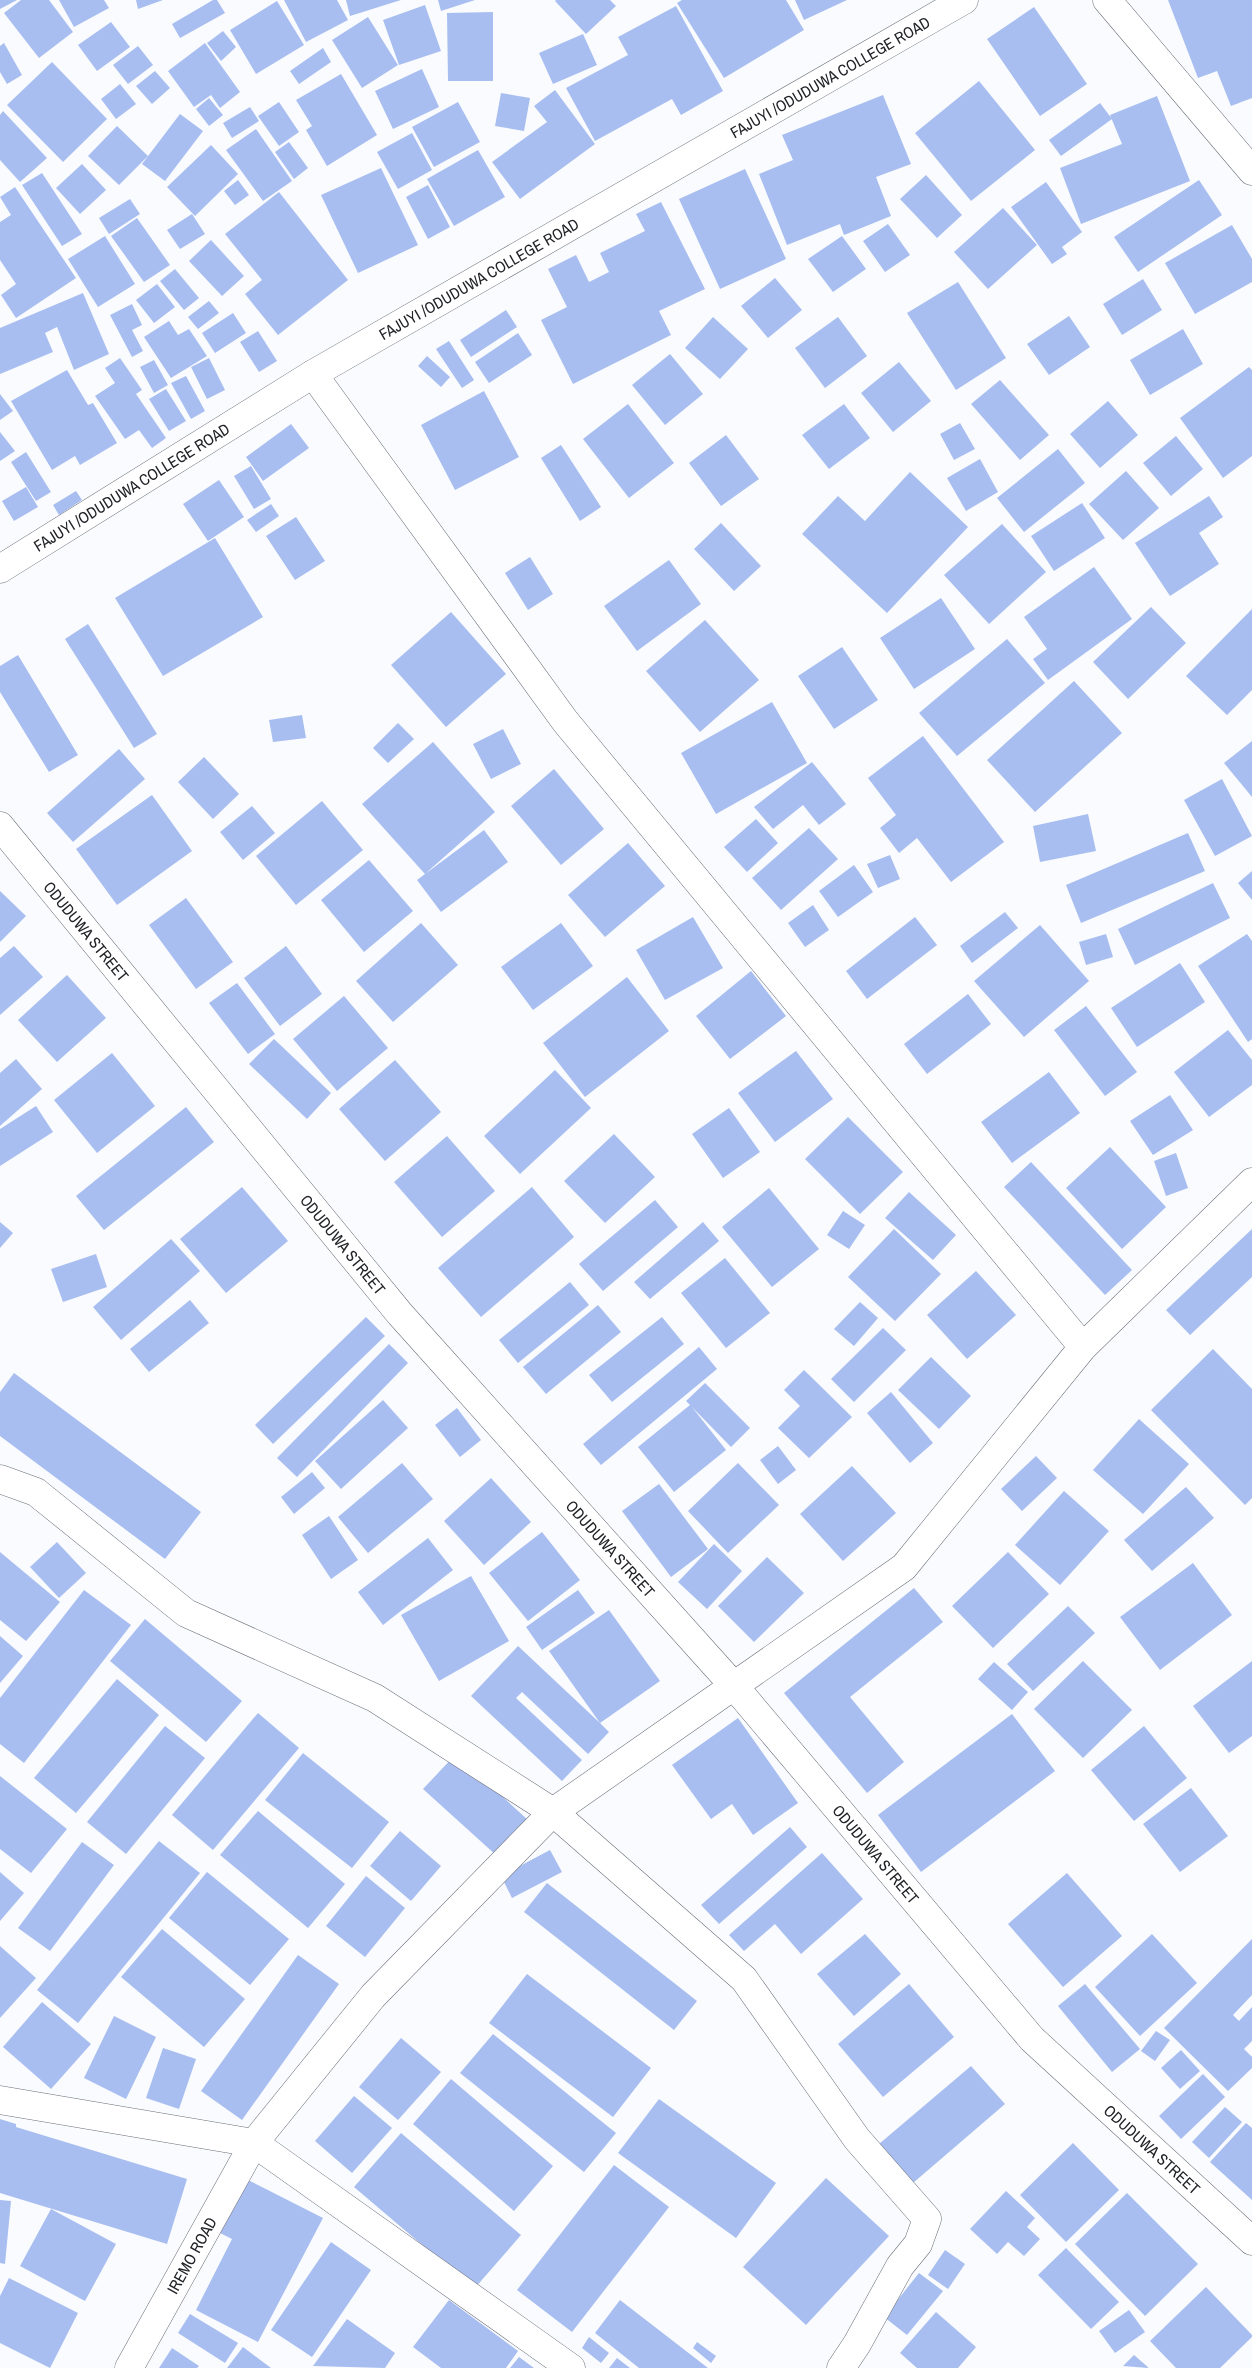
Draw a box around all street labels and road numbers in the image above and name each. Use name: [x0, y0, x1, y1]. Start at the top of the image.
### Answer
street label: FAJUYI /ODUDUWA COLLEGE ROAD: [726, 11, 934, 143]
street label: FAJUYI /ODUDUWA COLLEGE ROAD: [375, 213, 583, 345]
street label: FAJUYI /ODUDUWA COLLEGE ROAD: [29, 418, 234, 556]
street label: ODUDUWA STREET: [39, 876, 134, 986]
street label: ODUDUWA STREET: [295, 1190, 391, 1299]
street label: ODUDUWA STREET: [561, 1495, 660, 1602]
street label: ODUDUWA STREET: [828, 1800, 924, 1908]
street label: ODUDUWA STREET: [1099, 2099, 1205, 2199]
street label: IREMO ROAD: [161, 2213, 222, 2298]

